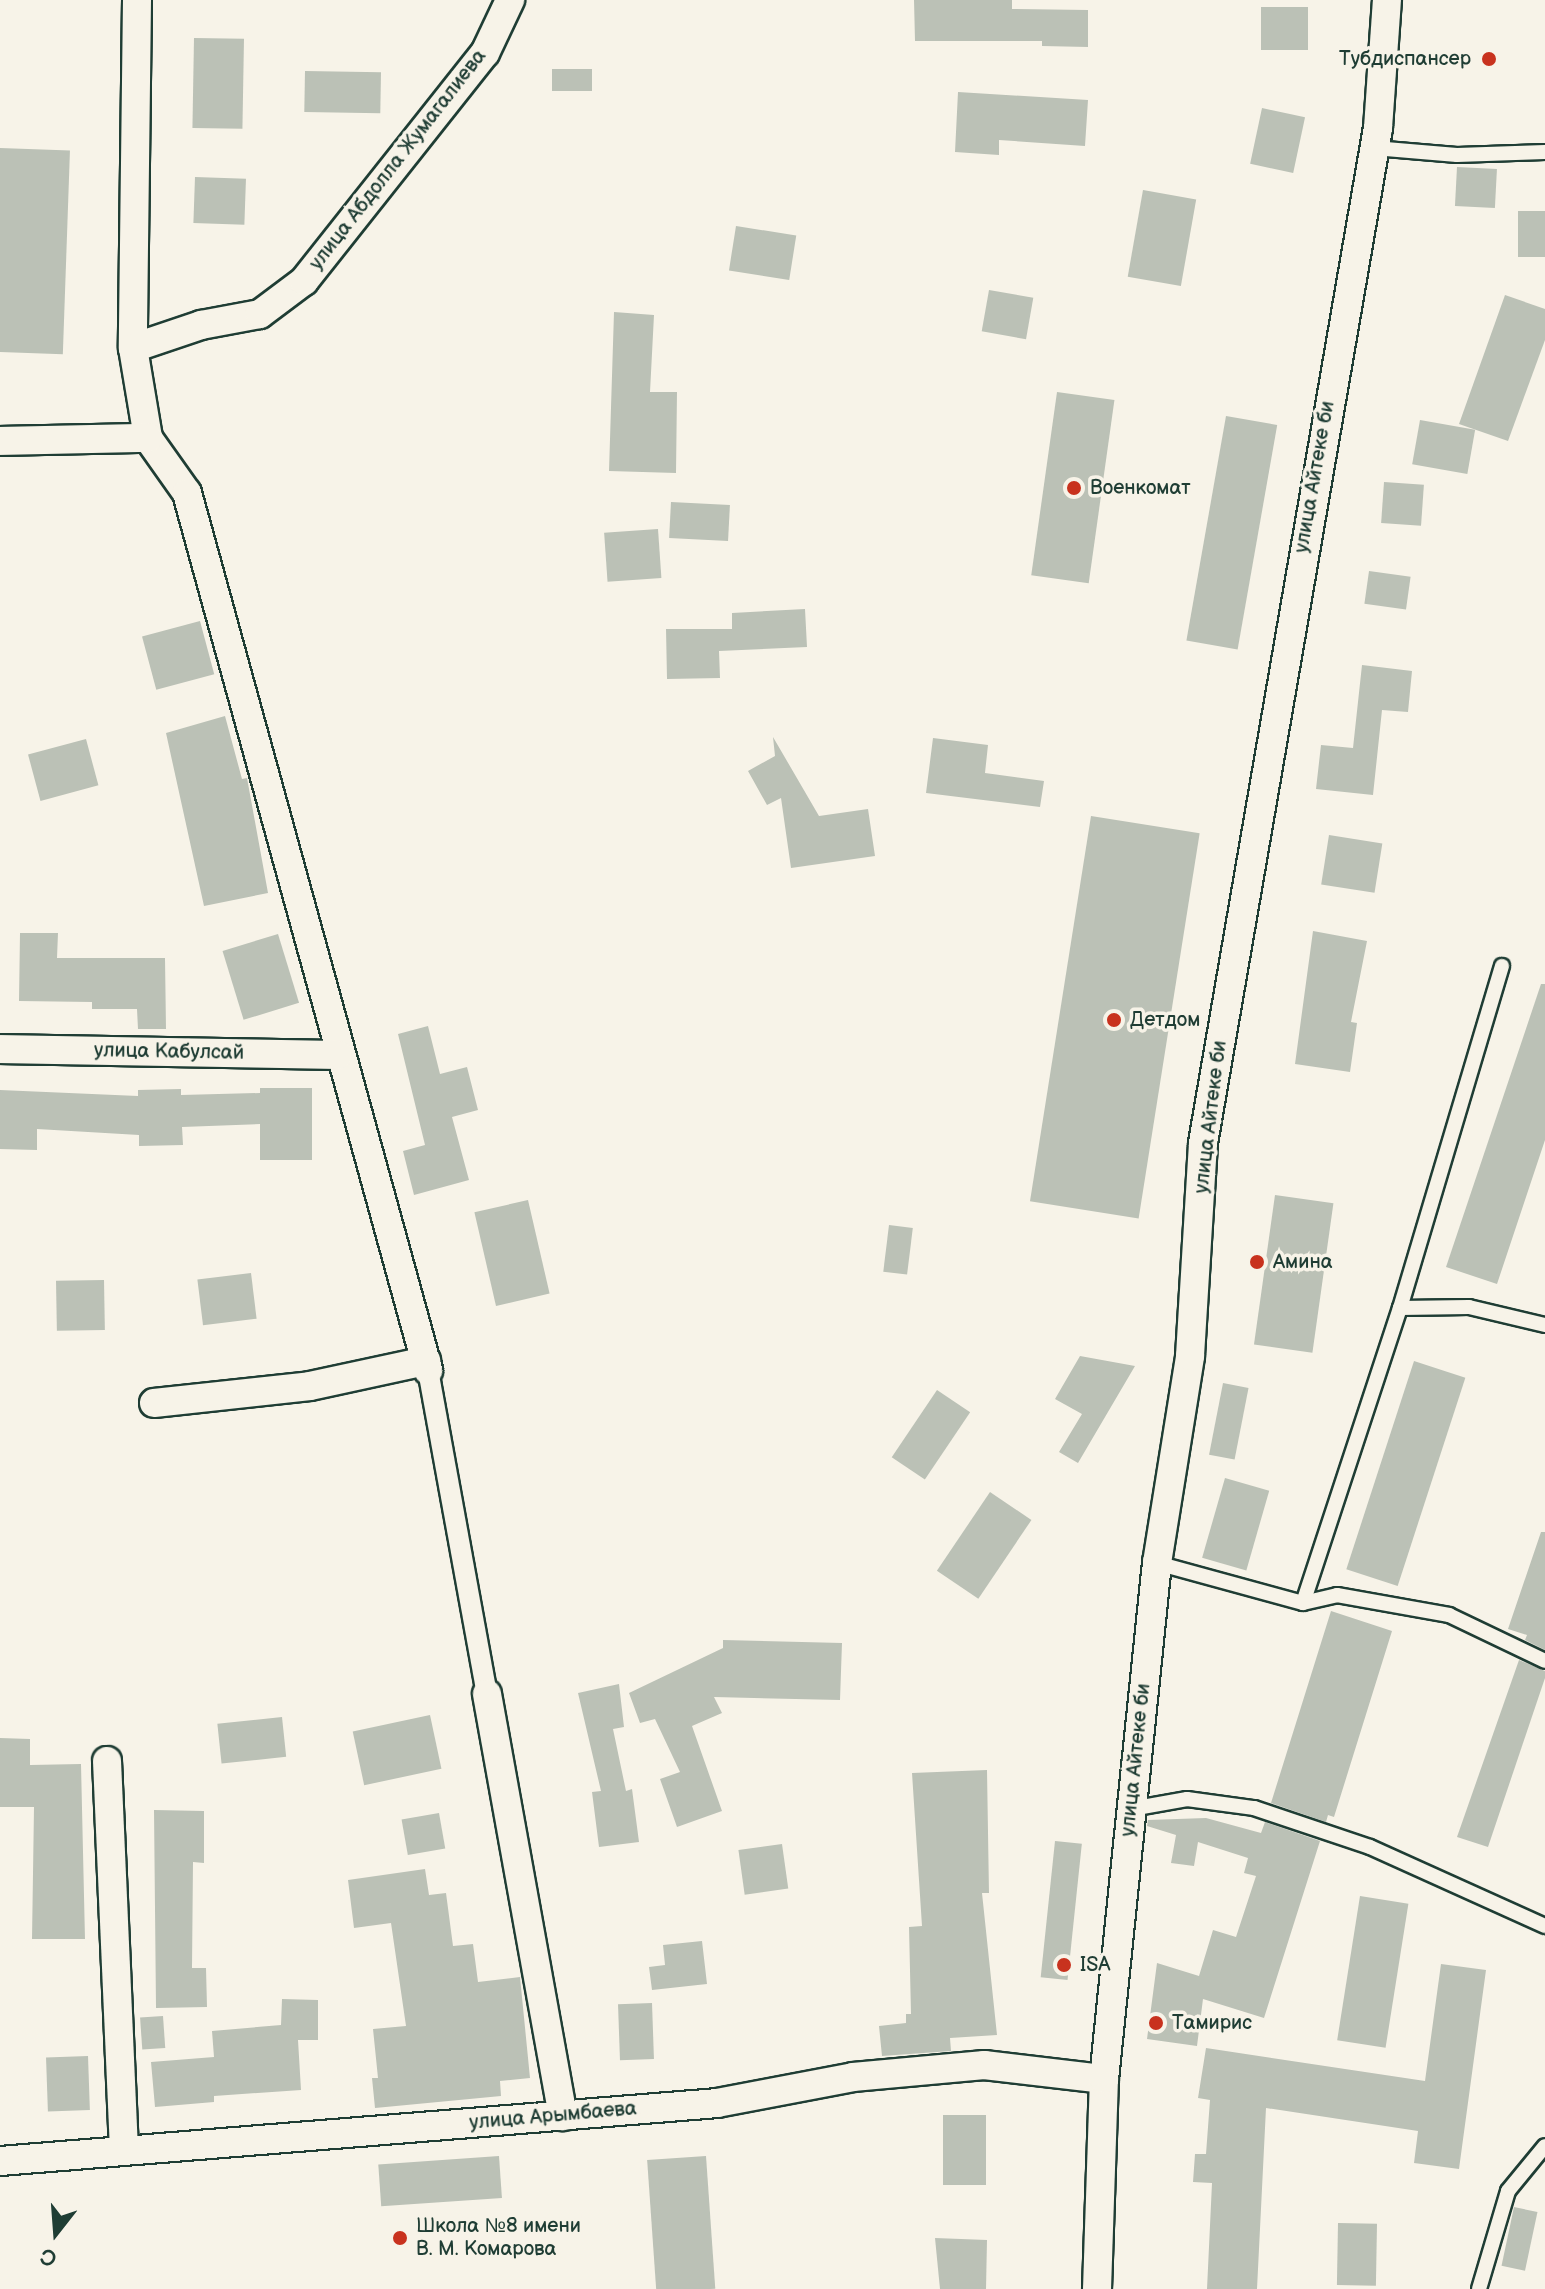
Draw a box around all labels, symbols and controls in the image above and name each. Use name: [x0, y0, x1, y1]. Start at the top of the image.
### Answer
street label: улица Абдолла Жумагалиева: [305, 45, 491, 275]
place label: Тубдиспансер: [1339, 47, 1471, 71]
marker: Тубдиспансер: [1478, 48, 1500, 70]
street label: улица Айтеке би: [1290, 399, 1340, 555]
place label: Военкомат: [1090, 476, 1191, 500]
marker: Военкомат: [1065, 479, 1083, 497]
place label: Детдом: [1130, 1008, 1200, 1032]
marker: Детдом: [1105, 1011, 1123, 1029]
street label: улица Кабулсай: [94, 1039, 244, 1065]
street label: улица Айтеке би: [1190, 1039, 1232, 1195]
place label: Амина: [1273, 1250, 1333, 1274]
marker: Амина: [1248, 1253, 1266, 1271]
street label: улица Айтеке би: [1116, 1682, 1156, 1838]
place label: ISA: [1080, 1953, 1111, 1977]
marker: ISA: [1055, 1956, 1073, 1974]
place label: Тамирис: [1172, 2011, 1252, 2035]
marker: Тамирис: [1147, 2014, 1165, 2032]
street label: улица Арымбаева: [468, 2097, 638, 2135]
north arrow: [16, 2193, 96, 2273]
place label: Школа №8 имени В. М. Комарова: [416, 2214, 581, 2261]
marker: Школа №8 имени В. М. Комарова: [391, 2229, 409, 2247]
text: С: [38, 2241, 60, 2272]

